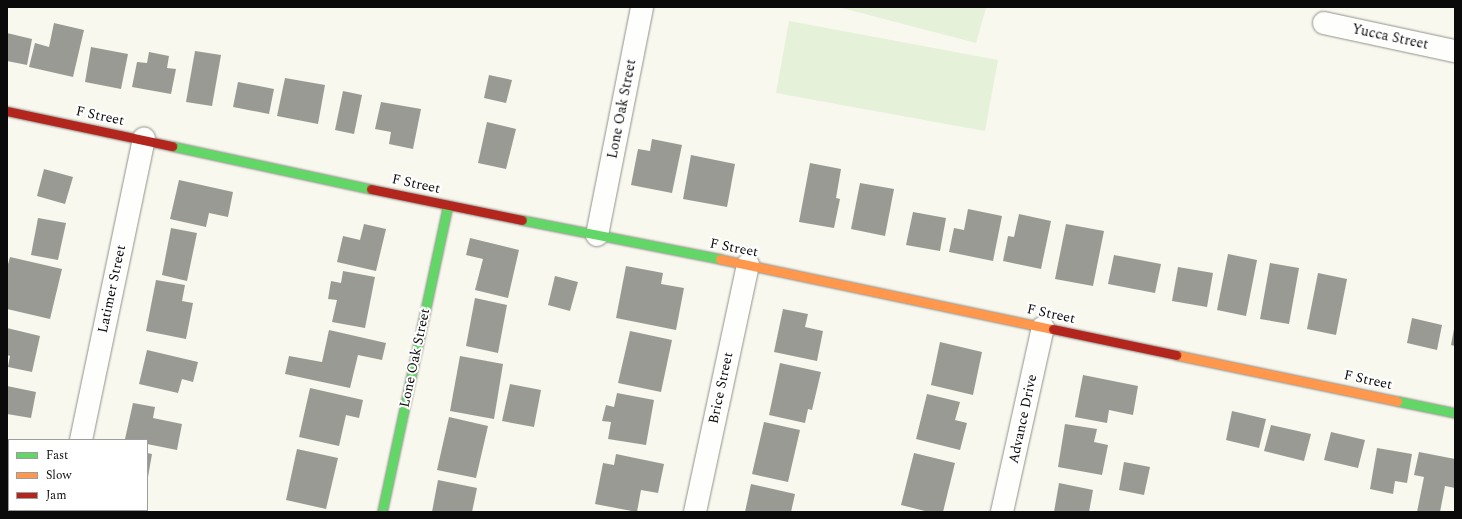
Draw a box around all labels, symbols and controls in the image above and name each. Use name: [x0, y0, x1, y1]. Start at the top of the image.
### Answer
street label: Yucca Street: [1350, 21, 1430, 53]
street label: Lone Oak Street: [604, 58, 640, 160]
street label: F Street: [74, 103, 126, 129]
street label: F Street: [390, 171, 442, 197]
street label: F Street: [708, 235, 760, 261]
street label: Latimer Street: [94, 243, 130, 335]
street label: F Street: [1025, 301, 1077, 327]
street label: Lone Oak Street: [396, 307, 434, 409]
street label: Brice Street: [705, 351, 737, 425]
street label: F Street: [1342, 367, 1394, 393]
street label: Advance Drive: [1005, 373, 1041, 465]
legend: [8, 439, 148, 511]
text: Fast: [46, 446, 68, 465]
text: Slow: [46, 466, 71, 485]
text: Jam: [46, 486, 67, 505]

